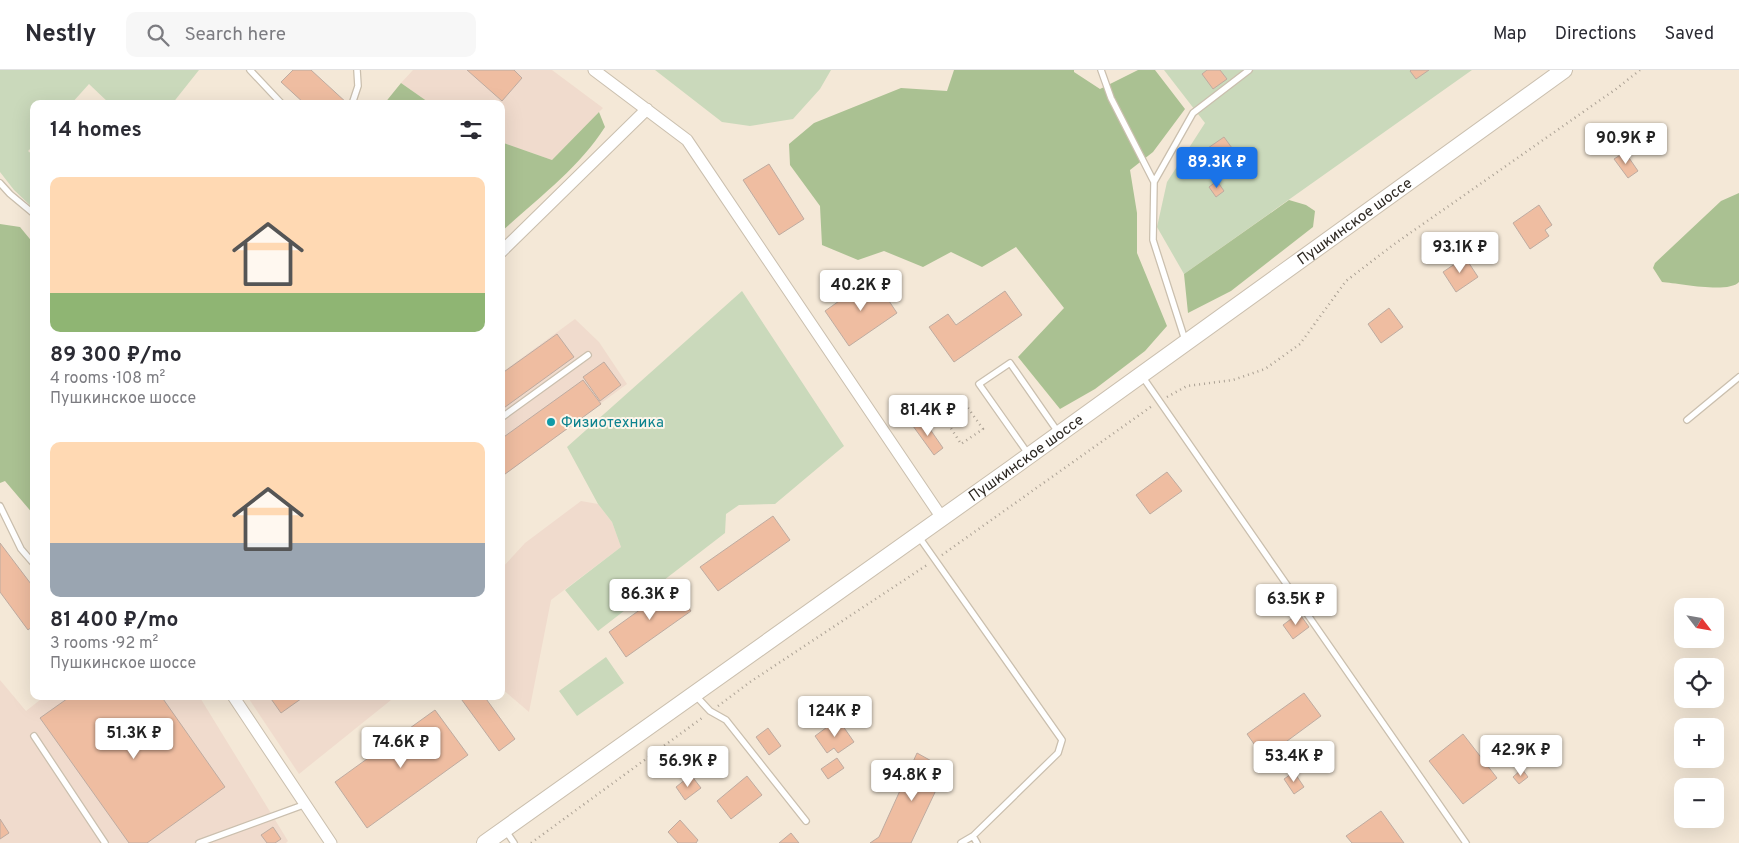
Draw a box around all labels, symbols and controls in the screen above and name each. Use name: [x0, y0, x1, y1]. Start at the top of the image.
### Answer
search box: [126, 12, 476, 57]
text: Nestly: [25, 20, 96, 50]
icon: search: [144, 21, 172, 49]
text: Search here: [184, 23, 286, 47]
text: Map: [1493, 23, 1527, 46]
text: Directions: [1555, 23, 1637, 46]
text: Saved: [1665, 23, 1714, 46]
icon: filters: [457, 116, 485, 144]
text: 14 homes: [50, 117, 142, 144]
pin: 90.9K ₽: [1580, 122, 1672, 165]
text: 90.9K ₽: [1596, 129, 1656, 149]
pin: 89.3K ₽: [1171, 146, 1263, 189]
text: 89.3K ₽: [1187, 153, 1247, 173]
street label: Пушкинское шоссе: [1294, 174, 1417, 270]
icon: home: [223, 209, 313, 299]
pin: 93.1K ₽: [1414, 232, 1506, 274]
text: 93.1K ₽: [1432, 238, 1488, 258]
pin: 40.2K ₽: [815, 270, 907, 312]
text: 40.2K ₽: [831, 276, 891, 296]
text: 89 300 ₽/mo: [50, 342, 182, 369]
text: 4 rooms · 108 m²: [50, 369, 165, 389]
text: Пушкинское шоссе: [50, 389, 196, 409]
pin: 81.4K ₽: [882, 394, 974, 437]
text: 81.4K ₽: [900, 401, 956, 421]
street label: Пушкинское шоссе: [965, 411, 1088, 507]
place label: Физиотехника: [561, 414, 664, 433]
marker: Физиотехника: [545, 416, 557, 428]
icon: home: [223, 474, 313, 564]
pin: 86.3K ₽: [604, 578, 696, 621]
pin: 63.5K ₽: [1250, 584, 1342, 626]
text: 86.3K ₽: [620, 585, 680, 605]
text: 63.5K ₽: [1267, 590, 1325, 610]
north arrow: [1674, 598, 1724, 648]
map controls: [1674, 598, 1724, 828]
text: 81 400 ₽/mo: [50, 607, 178, 634]
text: 3 rooms · 92 m²: [50, 634, 158, 654]
text: Пушкинское шоссе: [50, 654, 196, 674]
button: locate: [1674, 658, 1724, 708]
pin: 124K ₽: [794, 696, 876, 738]
text: 124K ₽: [809, 702, 861, 722]
pin: 51.3K ₽: [88, 718, 180, 760]
button: +: [1674, 718, 1724, 768]
text: 51.3K ₽: [106, 724, 162, 744]
pin: 74.6K ₽: [355, 726, 447, 769]
text: 74.6K ₽: [372, 733, 430, 753]
pin: 42.9K ₽: [1475, 734, 1567, 777]
pin: 53.4K ₽: [1248, 740, 1340, 783]
text: 42.9K ₽: [1491, 741, 1551, 761]
pin: 56.9K ₽: [642, 746, 734, 788]
text: 53.4K ₽: [1264, 747, 1324, 767]
text: 56.9K ₽: [658, 752, 718, 772]
pin: 94.8K ₽: [866, 760, 958, 802]
text: 94.8K ₽: [882, 766, 942, 786]
button: −: [1674, 778, 1724, 828]

